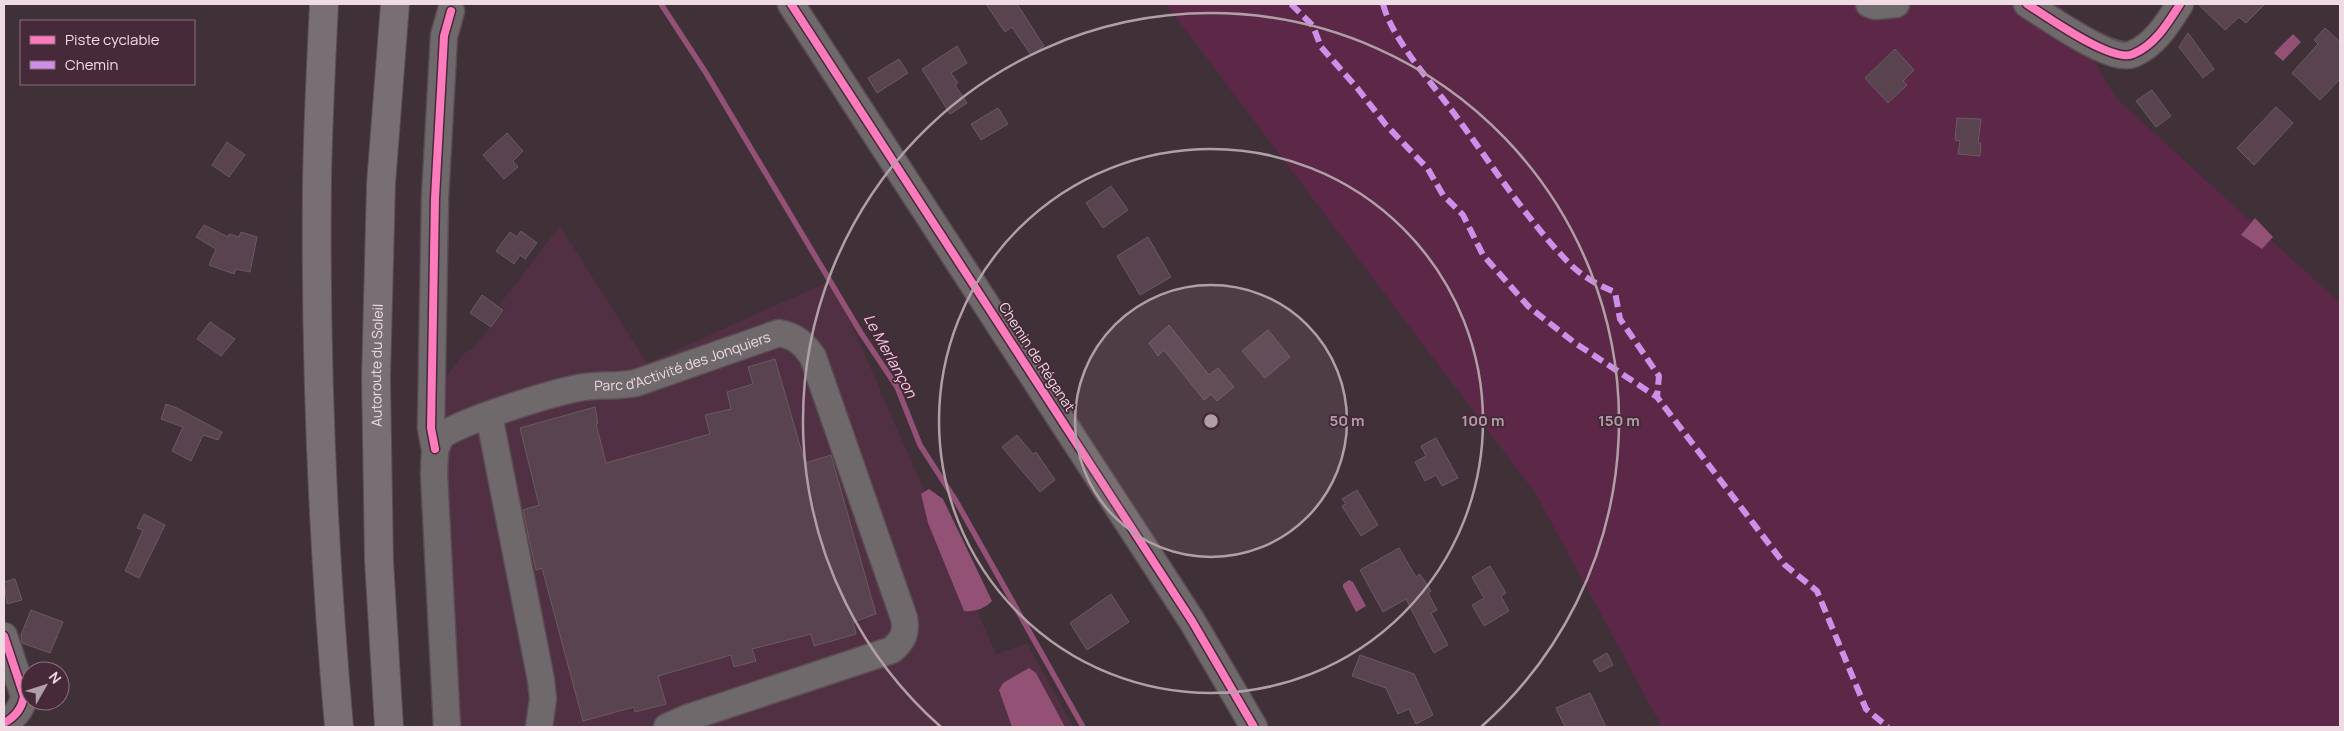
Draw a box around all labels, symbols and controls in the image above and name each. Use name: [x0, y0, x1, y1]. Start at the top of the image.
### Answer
legend: [20, 20, 195, 85]
text: Piste cyclable: [65, 29, 160, 50]
text: Chemin: [65, 54, 118, 75]
street label: Chemin de Réganat: [995, 298, 1080, 415]
street label: Autoroute du Soleil: [366, 304, 387, 427]
water label: Le Merlançon: [859, 310, 923, 402]
street label: Parc d'Activité des Jonquiers: [594, 327, 773, 395]
text: 50 m: [1329, 410, 1365, 431]
text: 100 m: [1462, 410, 1504, 431]
text: 150 m: [1598, 410, 1640, 431]
centre of rings: [1202, 412, 1220, 430]
north arrow: [20, 661, 70, 711]
text: N: [45, 668, 66, 687]

